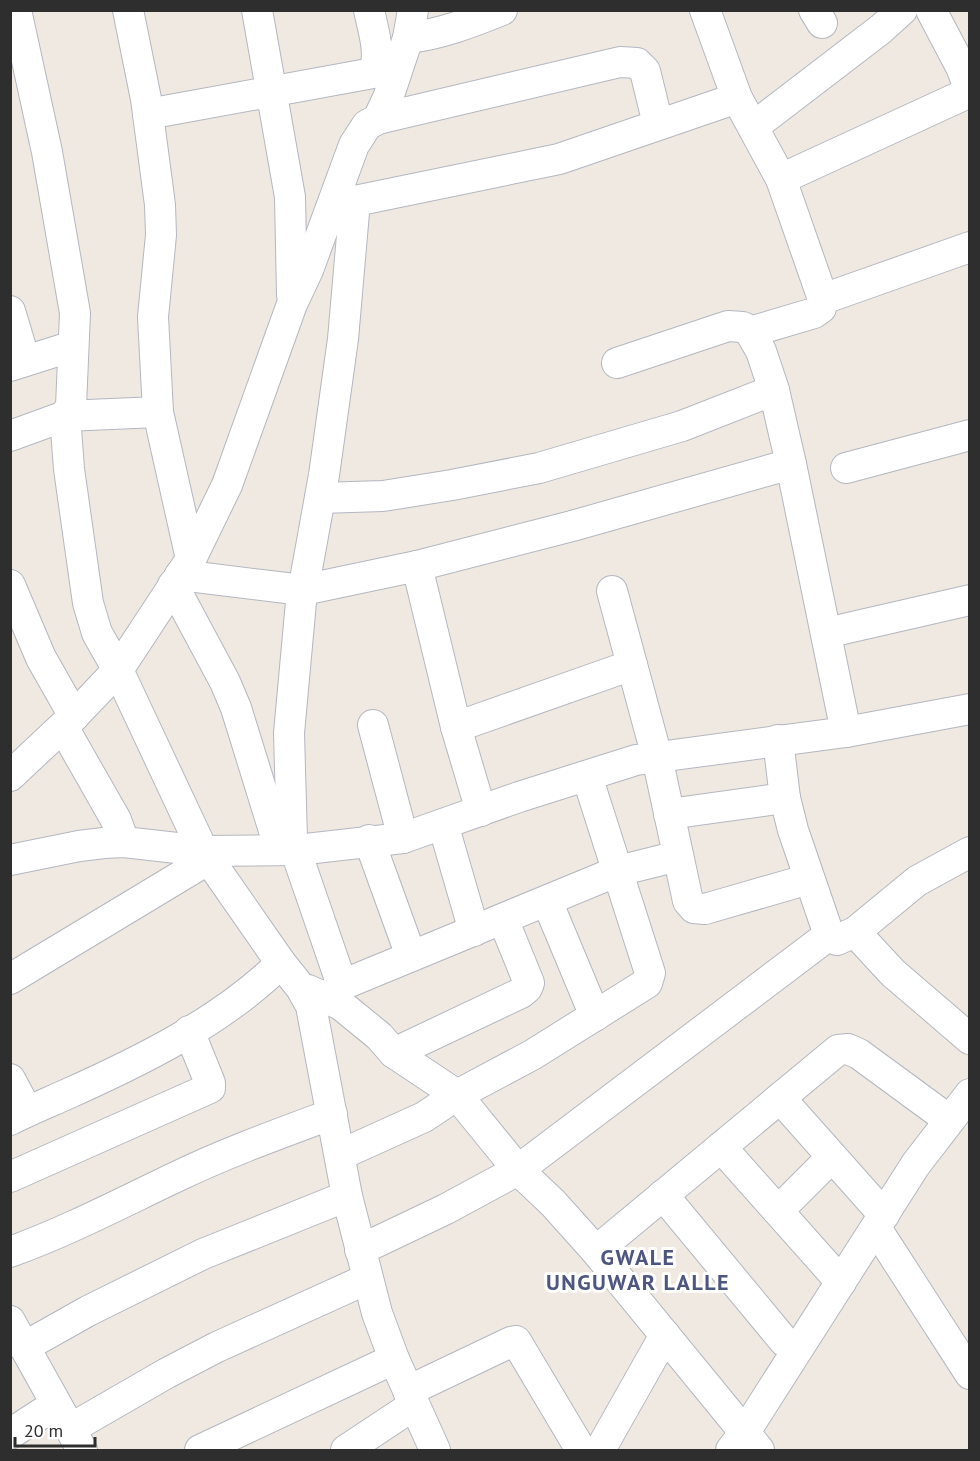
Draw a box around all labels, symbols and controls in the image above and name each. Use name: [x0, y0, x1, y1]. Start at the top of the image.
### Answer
district label: GWALE UNGUWAR LALLE: [546, 1243, 730, 1296]
scale bar: [15, 1410, 94, 1448]
text: 20 m: [24, 1419, 63, 1442]

